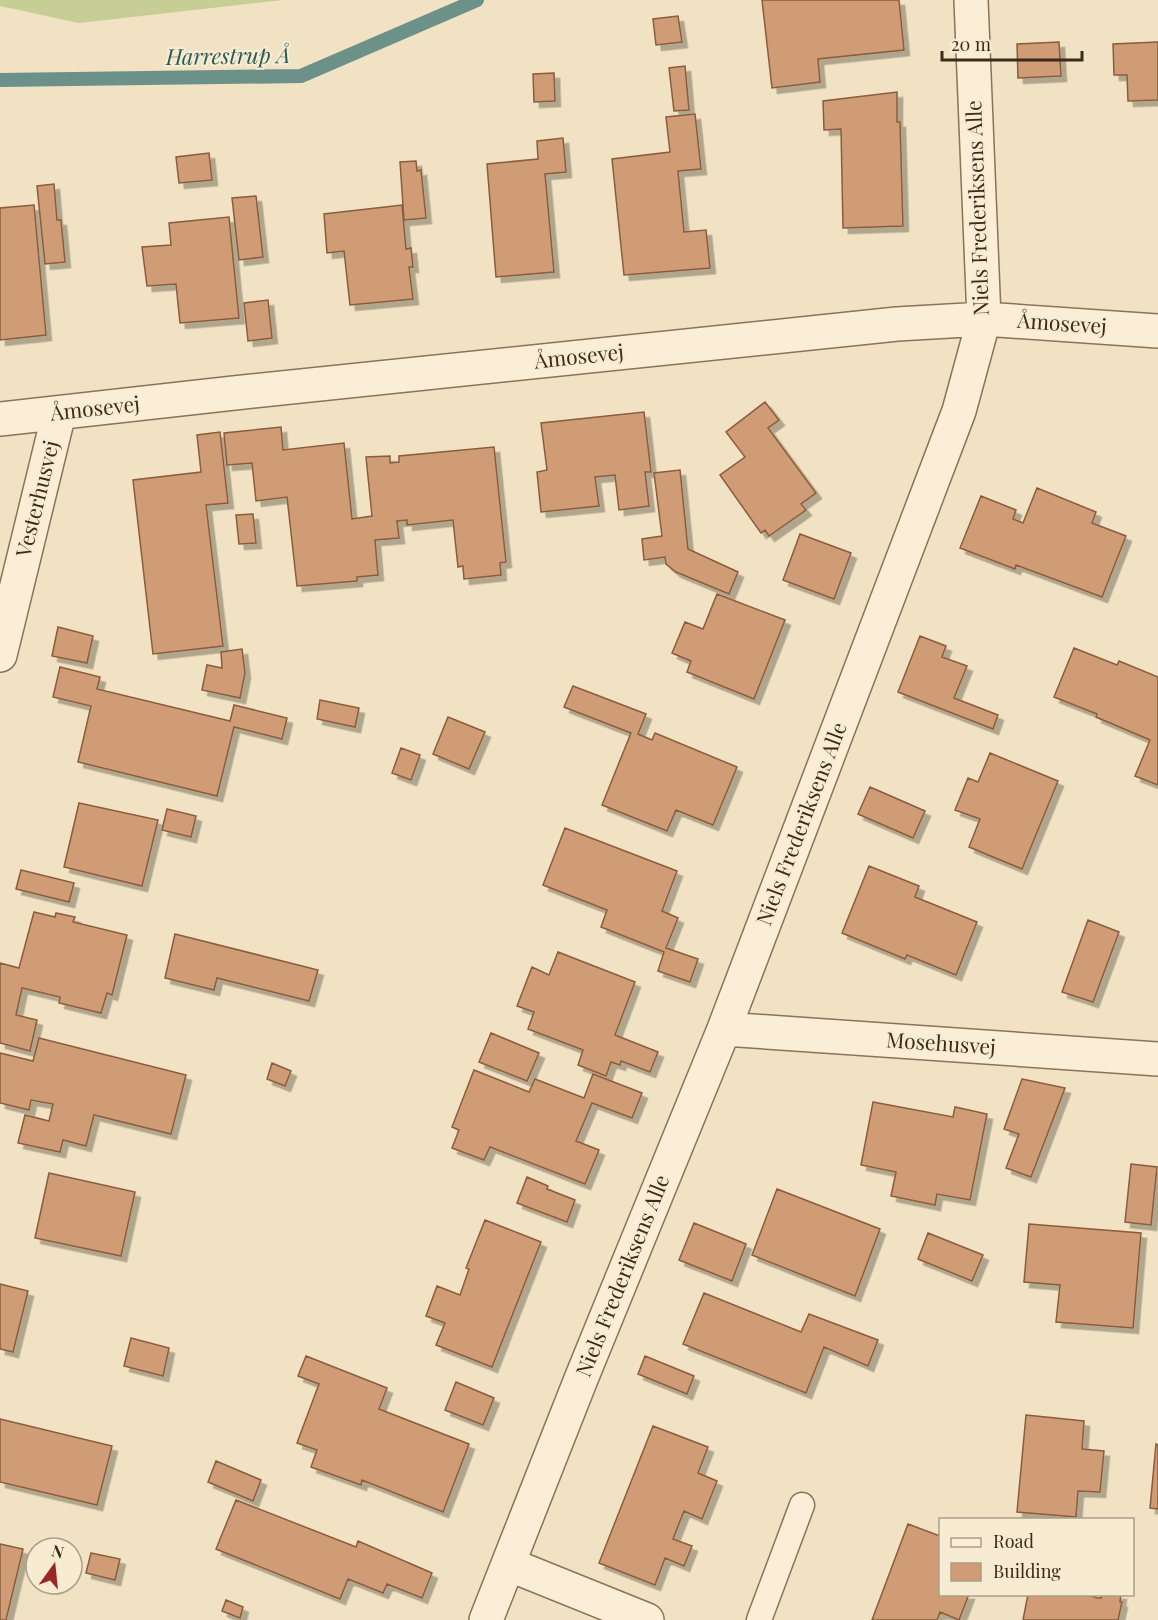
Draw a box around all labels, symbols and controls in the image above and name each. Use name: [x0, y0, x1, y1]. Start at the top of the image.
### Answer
scale bar: [942, 24, 1082, 62]
text: 20 m: [951, 32, 991, 56]
water label: Harrestrup Å: [165, 39, 290, 71]
street label: Niels Frederiksens Alle: [958, 100, 994, 316]
street label: Åmosevej: [1015, 305, 1108, 339]
street label: Åmosevej: [532, 336, 625, 374]
street label: Åmosevej: [48, 388, 141, 426]
street label: Vesterhusvej: [8, 437, 64, 561]
street label: Niels Frederiksens Alle: [748, 718, 852, 929]
street label: Mosehusvej: [885, 1024, 997, 1060]
street label: Niels Frederiksens Alle: [568, 1170, 674, 1380]
legend: [939, 1518, 1134, 1596]
text: Road: [993, 1529, 1034, 1553]
north arrow: [24, 1536, 84, 1596]
text: N: [50, 1539, 67, 1563]
text: Building: [993, 1559, 1061, 1583]

